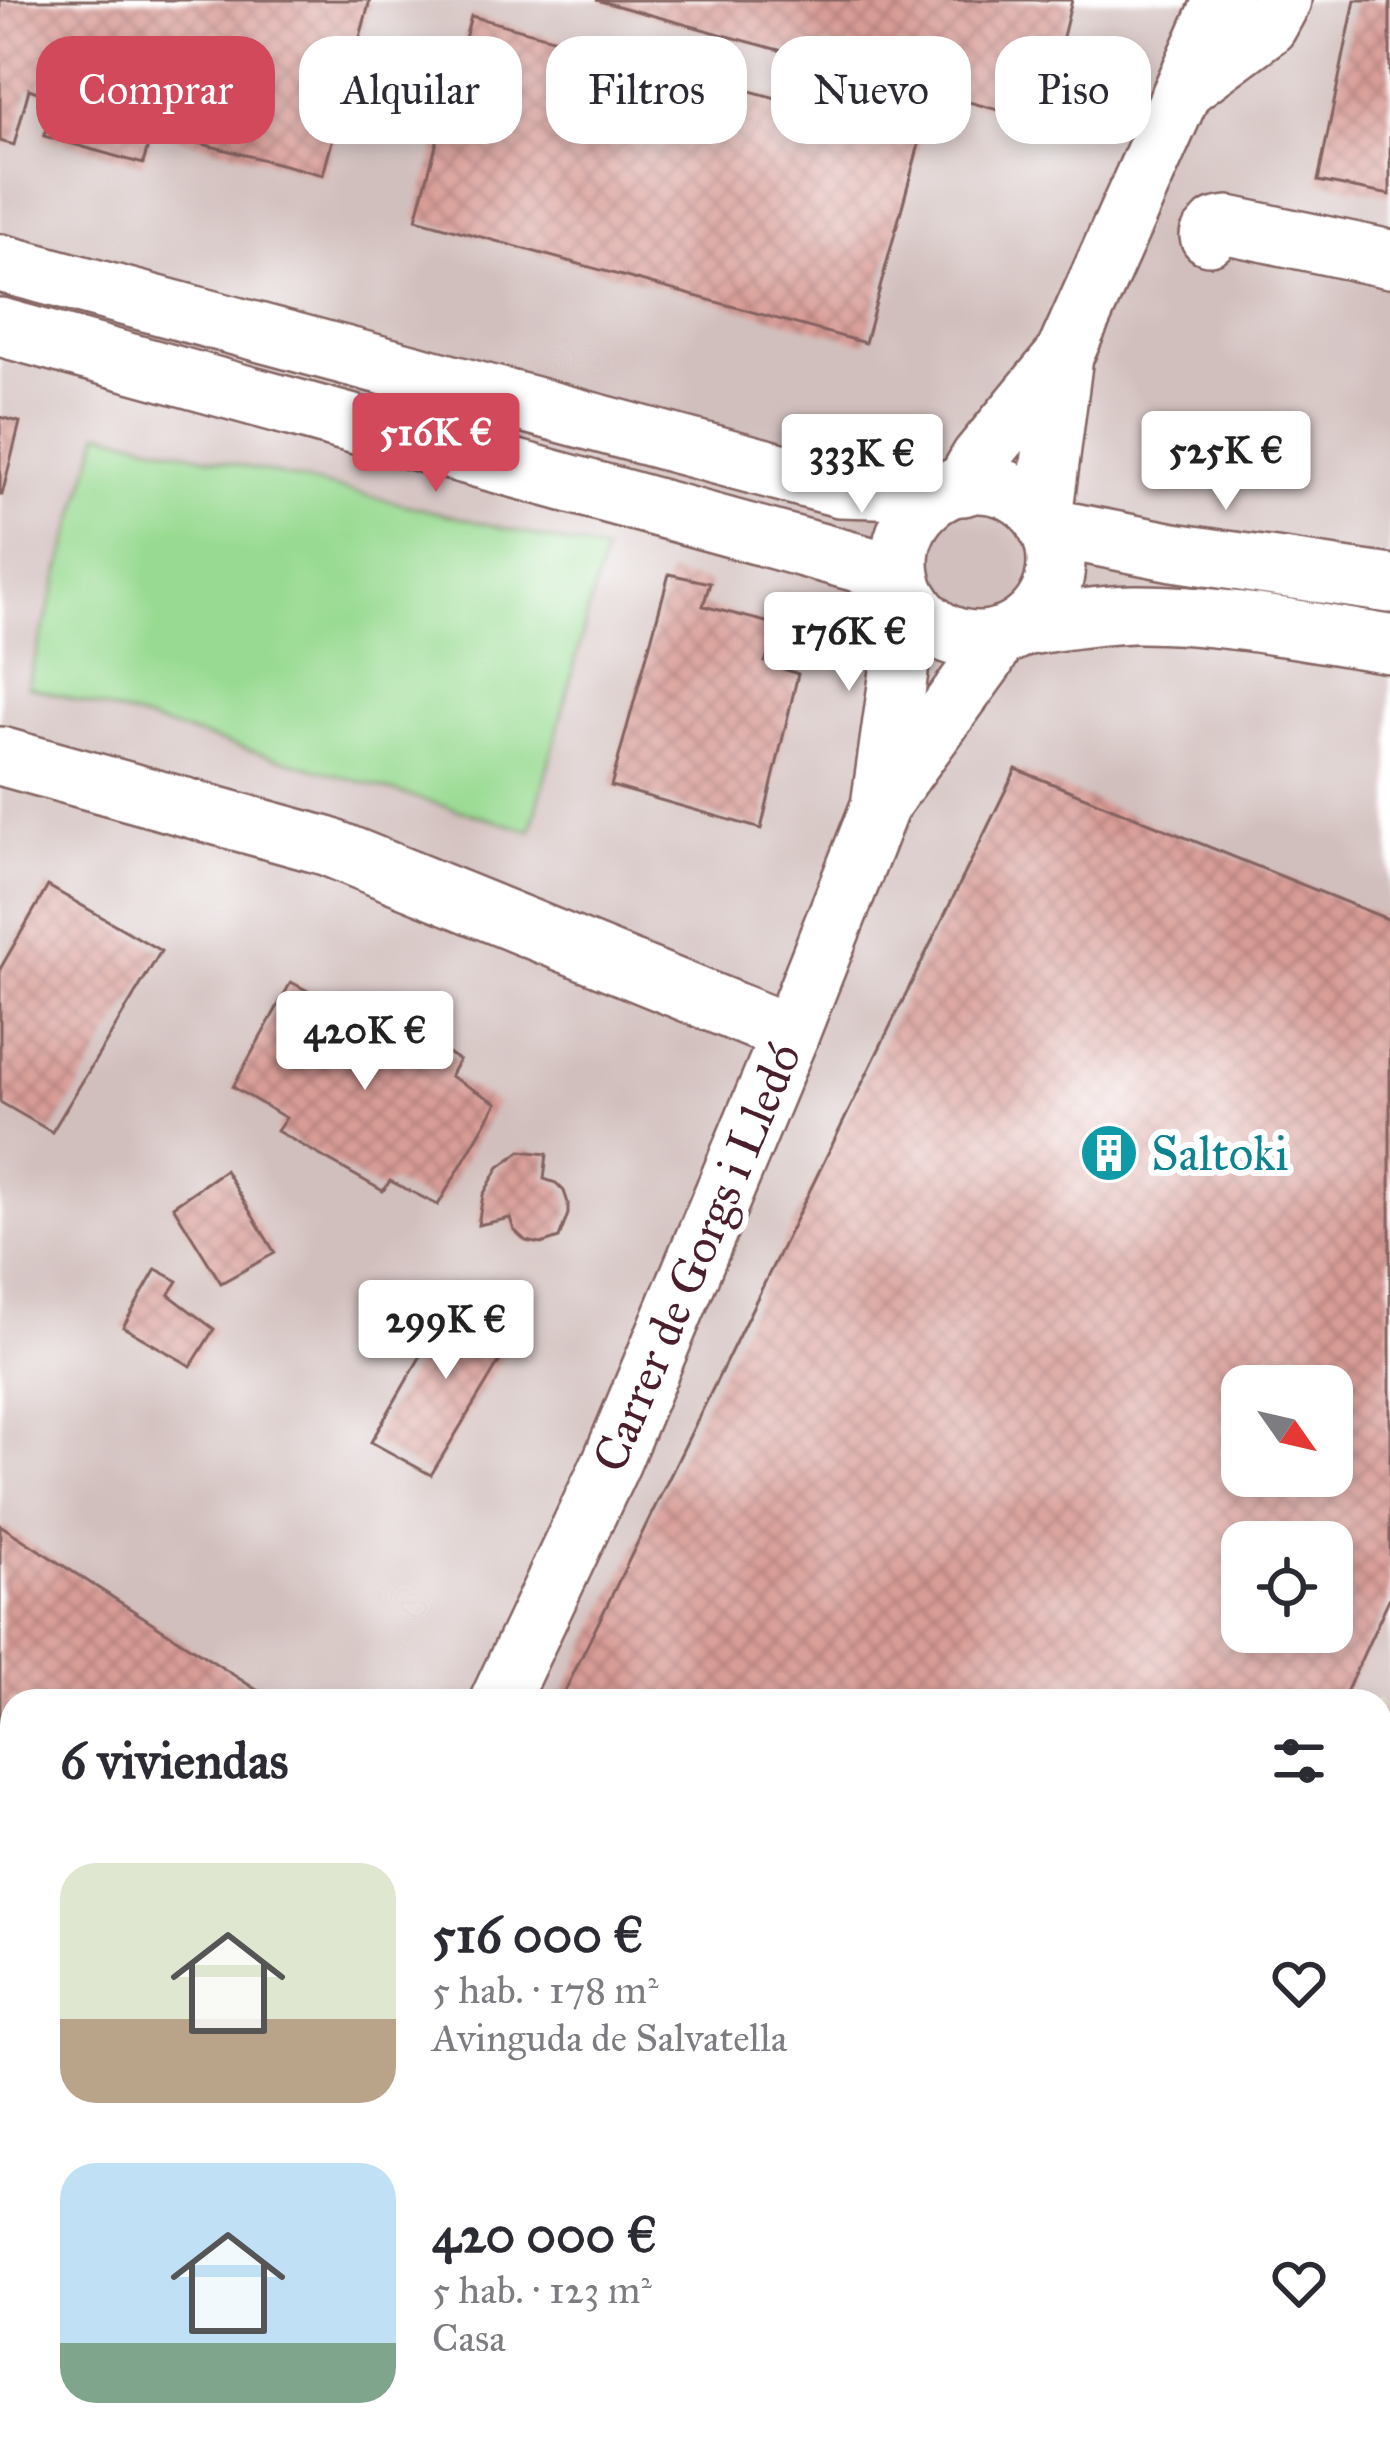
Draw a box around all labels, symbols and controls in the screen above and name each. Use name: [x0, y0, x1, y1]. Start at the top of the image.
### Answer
chip: Comprar: [36, 36, 275, 144]
chip: Alquilar: [299, 36, 522, 144]
chip: Filtros: [546, 36, 747, 144]
chip: Nuevo: [771, 36, 971, 144]
chip: Piso: [995, 36, 1151, 144]
pin: 516K €: [338, 393, 534, 495]
text: 516K €: [379, 408, 493, 456]
pin: 525K €: [1128, 411, 1324, 513]
pin: 333K €: [764, 414, 960, 516]
text: 525K €: [1169, 426, 1283, 474]
text: 333K €: [809, 429, 915, 477]
pin: 176K €: [751, 592, 947, 694]
text: 176K €: [791, 607, 907, 655]
pin: 420K €: [267, 991, 463, 1093]
text: 420K €: [303, 1006, 427, 1054]
street label: Carrer de Gorgs i Lledó: [579, 1034, 813, 1480]
building icon: Saltoki: [1078, 1122, 1140, 1184]
place label: Saltoki: [1151, 1124, 1288, 1183]
pin: 299K €: [348, 1280, 544, 1382]
text: 299K €: [386, 1295, 506, 1343]
north arrow: [1221, 1365, 1353, 1497]
map controls: [1221, 1365, 1353, 1653]
button: locate: [1221, 1521, 1353, 1653]
icon: filters: [1266, 1728, 1332, 1794]
text: 6 viviendas: [60, 1730, 288, 1792]
text: 516 000 €: [432, 1904, 644, 1966]
icon: home: [156, 1911, 300, 2055]
icon: heart: [1266, 1950, 1332, 2016]
text: 5 hab. · 178 m²: [432, 1966, 658, 2014]
text: Avinguda de Salvatella: [432, 2014, 787, 2062]
text: 420 000 €: [432, 2204, 657, 2266]
icon: home: [156, 2211, 300, 2355]
icon: heart: [1266, 2250, 1332, 2316]
text: 5 hab. · 123 m²: [432, 2266, 652, 2314]
text: Casa: [432, 2314, 506, 2362]

